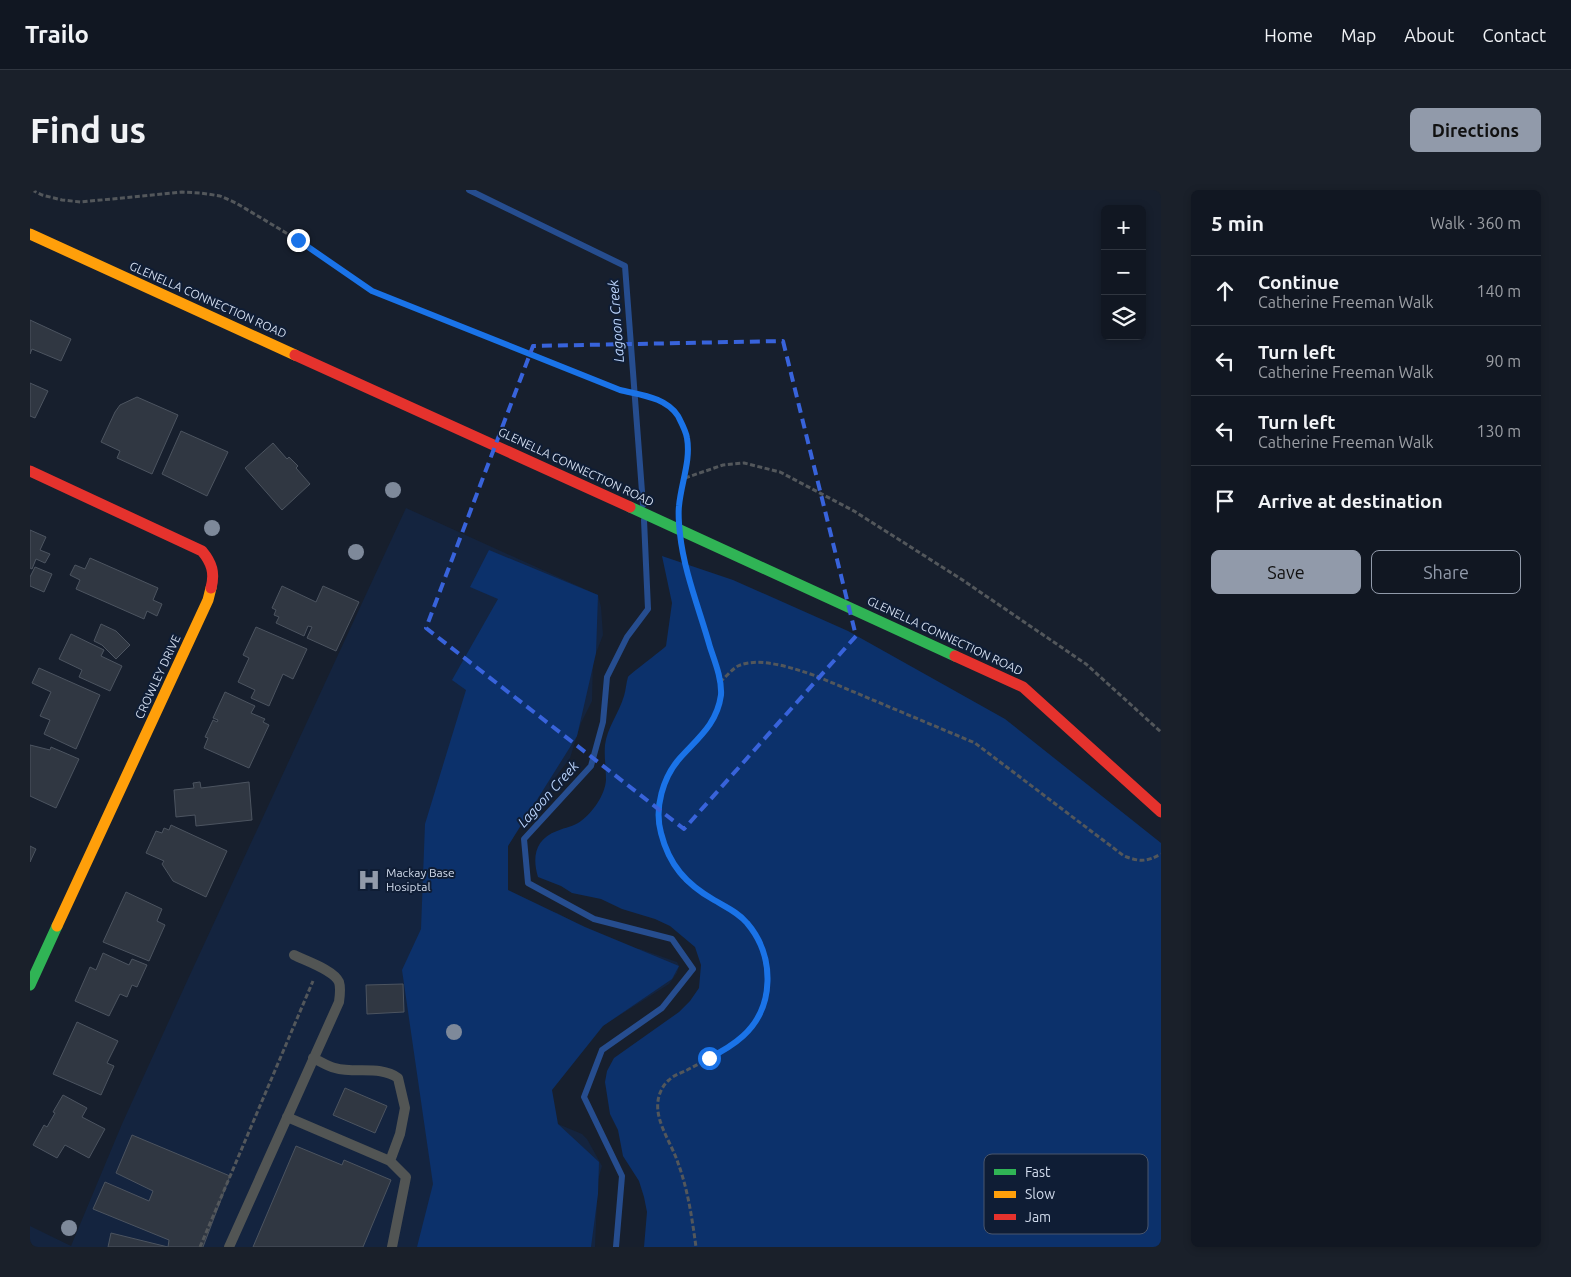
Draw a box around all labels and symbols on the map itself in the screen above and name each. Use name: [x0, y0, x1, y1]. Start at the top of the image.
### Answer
route end: [287, 229, 310, 252]
street label: GLENELLA CONNECTION ROAD: [128, 259, 289, 340]
water label: Lagoon Creek: [605, 278, 627, 363]
street label: GLENELLA CONNECTION ROAD: [496, 425, 656, 508]
street label: GLENELLA CONNECTION ROAD: [865, 594, 1025, 677]
street label: CROWLEY DRIVE: [132, 632, 183, 721]
water label: Lagoon Creek: [514, 757, 582, 830]
place label: Mackay Base Hosiptal: [386, 866, 455, 893]
hospital icon: Mackay Base Hosiptal: [356, 867, 382, 893]
route start: [698, 1047, 721, 1070]
legend: [984, 1154, 1148, 1234]
text: Fast: [1025, 1164, 1051, 1180]
text: Slow: [1025, 1186, 1055, 1202]
text: Jam: [1025, 1209, 1051, 1225]

